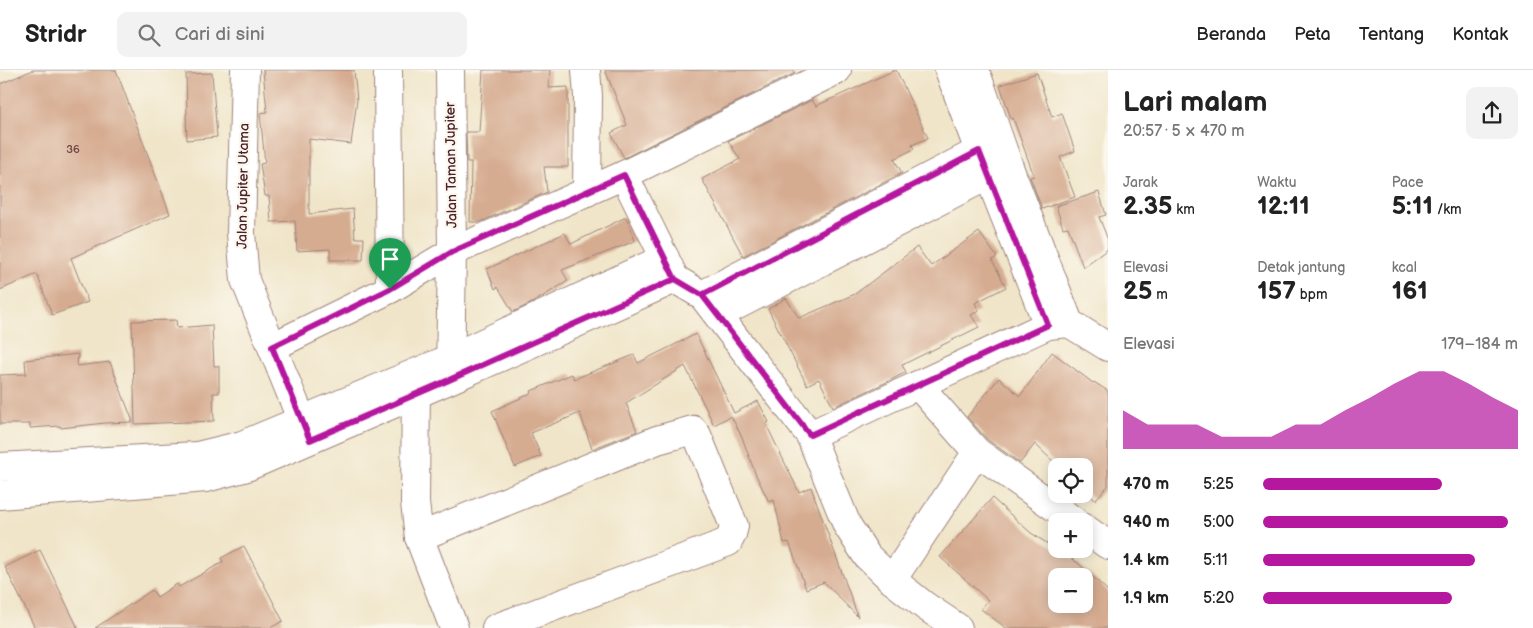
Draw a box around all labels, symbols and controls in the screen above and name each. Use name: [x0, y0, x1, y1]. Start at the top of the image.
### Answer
search box: [117, 12, 467, 57]
text: Stridr: [25, 20, 87, 49]
icon: search: [135, 21, 163, 49]
text: Cari di sini: [175, 23, 265, 46]
text: Beranda: [1196, 24, 1266, 45]
text: Peta: [1294, 24, 1331, 45]
text: Tentang: [1359, 24, 1424, 45]
text: Kontak: [1452, 24, 1508, 45]
text: Lari malam: [1123, 86, 1267, 119]
button: share: [1466, 87, 1518, 139]
street label: Jalan Taman Jupiter: [441, 101, 461, 228]
text: 20:57 · 5 × 470 m: [1123, 122, 1245, 141]
street label: Jalan Jupiter Utama: [233, 123, 253, 249]
house number: 36: [66, 143, 80, 156]
text: Jarak: [1123, 174, 1158, 191]
text: Waktu: [1257, 174, 1297, 191]
text: Pace: [1392, 174, 1424, 191]
text: 2.35: [1123, 191, 1173, 222]
text: 12:11: [1257, 191, 1310, 222]
text: 5:11: [1392, 191, 1433, 222]
text: km: [1173, 201, 1195, 218]
text: /km: [1433, 201, 1462, 218]
pin: [369, 238, 411, 289]
icon: arrive: [376, 245, 404, 273]
text: Elevasi: [1123, 259, 1168, 276]
text: Detak jantung: [1257, 259, 1345, 276]
text: kcal: [1392, 259, 1417, 276]
text: 25: [1123, 276, 1152, 307]
text: 157: [1257, 276, 1296, 307]
text: 161: [1392, 276, 1428, 307]
text: m: [1152, 286, 1168, 303]
text: bpm: [1296, 286, 1327, 303]
text: Elevasi: [1123, 335, 1175, 354]
text: 179–184 m: [1441, 335, 1518, 354]
map controls: [1048, 458, 1093, 613]
button: locate: [1048, 458, 1093, 503]
text: 470 m: [1123, 475, 1169, 494]
text: 5:25: [1203, 475, 1234, 494]
button: +: [1048, 513, 1093, 558]
text: 940 m: [1123, 513, 1170, 532]
text: 5:00: [1203, 513, 1234, 532]
text: 1.4 km: [1123, 551, 1169, 570]
text: 5:11: [1203, 551, 1228, 570]
button: −: [1048, 568, 1093, 613]
text: 1.9 km: [1123, 589, 1169, 608]
text: 5:20: [1203, 589, 1234, 608]

